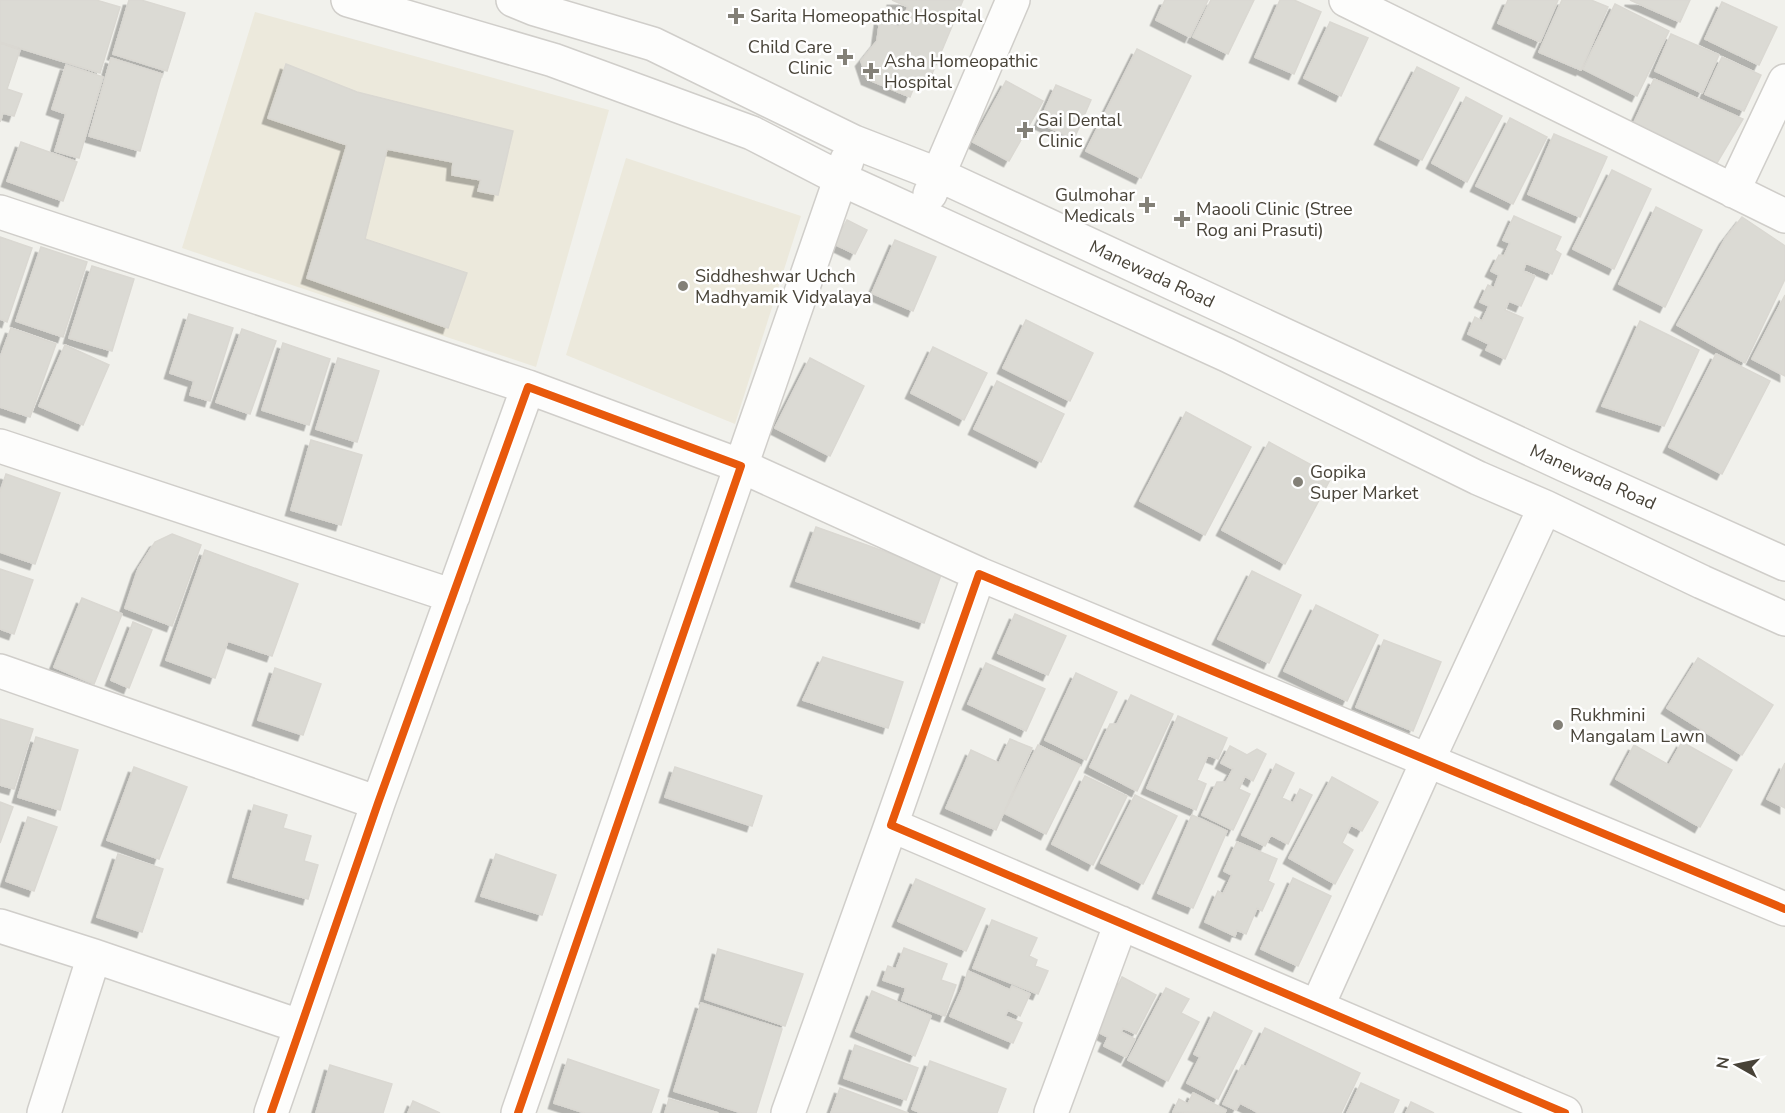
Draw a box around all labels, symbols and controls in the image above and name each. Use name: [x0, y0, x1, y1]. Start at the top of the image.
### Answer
place label: Sarita Homeopathic Hospital: [750, 4, 983, 28]
marker: Sarita Homeopathic Hospital: [727, 7, 745, 25]
place label: Child Care Clinic: [748, 35, 832, 80]
marker: Child Care Clinic: [836, 48, 854, 66]
place label: Asha Homeopathic Hospital: [884, 49, 1038, 94]
marker: Asha Homeopathic Hospital: [862, 62, 880, 80]
place label: Sai Dental Clinic: [1038, 108, 1122, 153]
marker: Sai Dental Clinic: [1016, 121, 1034, 139]
place label: Gulmohar Medicals: [1055, 183, 1136, 228]
place label: Maooli Clinic (Stree Rog ani Prasuti): [1196, 197, 1353, 242]
marker: Gulmohar Medicals: [1140, 198, 1154, 212]
marker: Maooli Clinic (Stree Rog ani Prasuti): [1173, 210, 1191, 228]
street label: Manewada Road: [1085, 234, 1219, 314]
place label: Siddheshwar Uchch Madhyamik Vidyalaya: [695, 264, 871, 309]
marker: Siddheshwar Uchch Madhyamik Vidyalaya: [676, 279, 690, 293]
street label: Manewada Road: [1526, 438, 1660, 516]
place label: Gopika Super Market: [1310, 460, 1419, 505]
marker: Gopika Super Market: [1291, 475, 1305, 489]
place label: Rukhmini Mangalam Lawn: [1570, 703, 1705, 748]
marker: Rukhmini Mangalam Lawn: [1551, 718, 1565, 732]
north arrow: [1707, 1035, 1767, 1095]
text: N: [1711, 1055, 1735, 1070]

